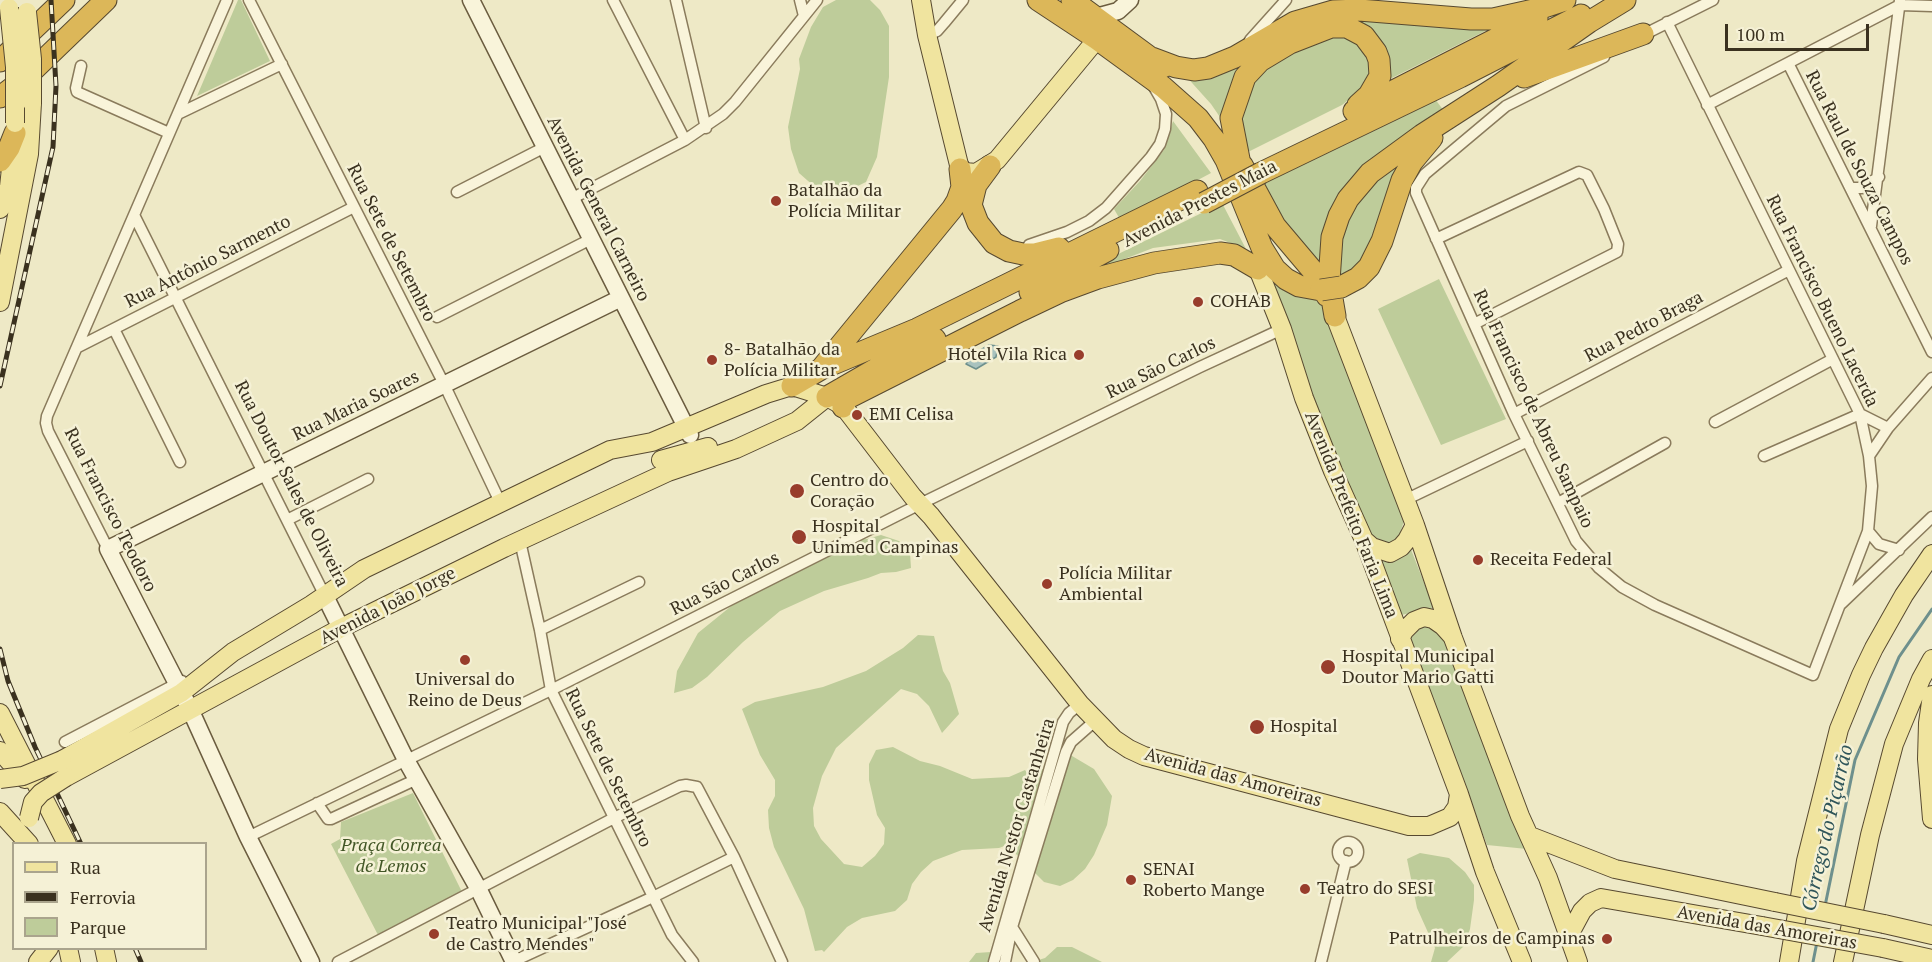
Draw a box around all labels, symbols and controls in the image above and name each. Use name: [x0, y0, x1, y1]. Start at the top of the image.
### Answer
scale bar: [1728, 12, 1872, 50]
text: 100 m: [1736, 22, 1785, 46]
street label: Rua Raul de Souza Campos: [1800, 67, 1918, 269]
street label: Avenida General Carneiro: [542, 113, 654, 305]
street label: Avenida Prestes Maia: [1119, 156, 1281, 252]
street label: Rua Sete de Setembro: [342, 161, 440, 325]
place label: Batalhão da Polícia Militar: [788, 180, 901, 222]
street label: Rua Francisco Bueno Lacerda: [1761, 191, 1883, 411]
marker: Batalhão da Polícia Militar: [769, 194, 783, 208]
street label: Rua Antônio Sarmento: [122, 211, 294, 313]
street label: Rua Francisco de Abreu Sampaio: [1468, 286, 1598, 532]
street label: Rua Pedro Braga: [1581, 287, 1707, 367]
place label: COHAB: [1210, 291, 1271, 313]
marker: COHAB: [1191, 295, 1205, 309]
street label: Rua São Carlos: [1103, 332, 1219, 404]
place label: 8- Batalhão da Polícia Militar: [724, 339, 840, 382]
place label: Hotel Vila Rica: [948, 344, 1067, 366]
marker: Hotel Vila Rica: [1072, 348, 1086, 362]
marker: 8- Batalhão da Polícia Militar: [705, 353, 719, 367]
street label: Rua Maria Soares: [289, 366, 423, 446]
street label: Rua Doutor Sales de Oliveira: [230, 377, 352, 591]
place label: EMI Celisa: [869, 404, 954, 426]
marker: EMI Celisa: [850, 408, 864, 422]
street label: Avenida Prefeito Faria Lima: [1300, 408, 1402, 622]
street label: Rua Francisco Teodoro: [59, 424, 161, 596]
place label: Centro do Coração: [810, 470, 889, 512]
marker: Centro do Coração: [788, 482, 806, 500]
place label: Hospital Unimed Campinas: [812, 516, 959, 558]
marker: Hospital Unimed Campinas: [790, 528, 808, 546]
street label: Rua São Carlos: [667, 547, 783, 621]
place label: Receita Federal: [1490, 549, 1612, 571]
marker: Receita Federal: [1471, 553, 1485, 567]
street label: Avenida João Jorge: [317, 562, 459, 650]
place label: Polícia Militar Ambiental: [1059, 563, 1172, 606]
marker: Polícia Militar Ambiental: [1040, 577, 1054, 591]
place label: Hospital Municipal Doutor Mario Gatti: [1342, 646, 1495, 688]
marker: Universal do Reino de Deus: [458, 653, 472, 667]
marker: Hospital Municipal Doutor Mario Gatti: [1319, 658, 1337, 676]
place label: Universal do Reino de Deus: [408, 669, 522, 712]
street label: Rua Sete de Setembro: [560, 685, 656, 851]
street label: Avenida Nestor Castanheira: [974, 716, 1060, 934]
place label: Hospital: [1270, 716, 1338, 738]
marker: Hospital: [1248, 718, 1266, 736]
water label: Córrego do Piçarrão: [1797, 742, 1859, 914]
street label: Avenida das Amoreiras: [1142, 744, 1324, 812]
park label: Praça Correa de Lemos: [341, 835, 441, 878]
legend: [12, 842, 207, 950]
text: Rua: [70, 855, 101, 879]
place label: SENAI Roberto Mange: [1143, 859, 1265, 902]
marker: SENAI Roberto Mange: [1124, 873, 1138, 887]
place label: Teatro do SESI: [1317, 878, 1433, 900]
marker: Teatro do SESI: [1298, 882, 1312, 896]
text: Ferrovia: [70, 885, 136, 909]
street label: Avenida das Amoreiras: [1675, 902, 1859, 954]
place label: Teatro Municipal "José de Castro Mendes": [446, 913, 627, 956]
text: Parque: [70, 915, 126, 939]
marker: Teatro Municipal "José de Castro Mendes": [427, 927, 441, 941]
place label: Patrulheiros de Campinas: [1389, 928, 1595, 950]
marker: Patrulheiros de Campinas: [1600, 932, 1614, 946]

